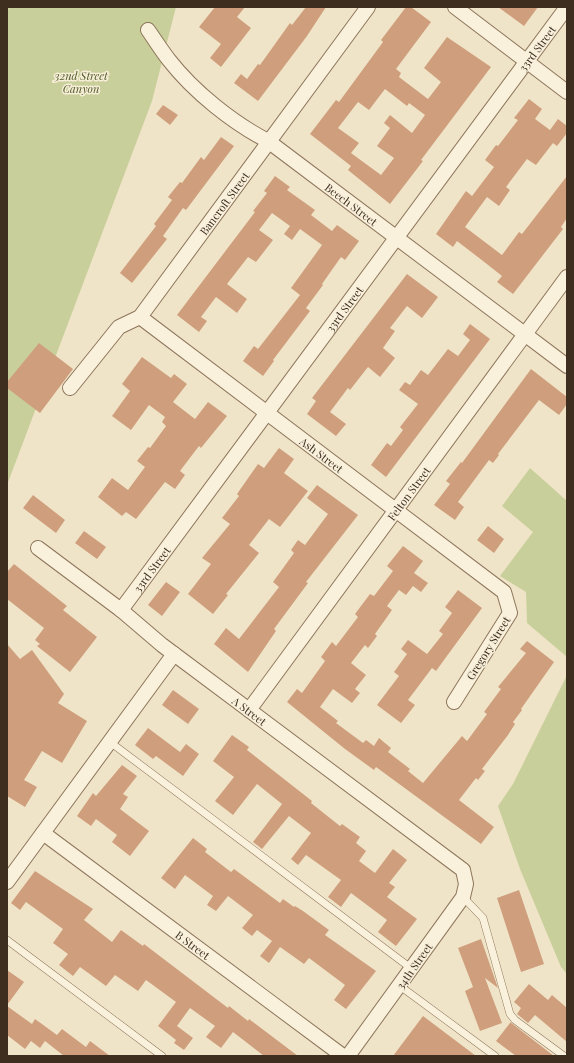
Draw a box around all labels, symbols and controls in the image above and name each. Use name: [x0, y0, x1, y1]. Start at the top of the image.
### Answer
street label: 33rd Street: [515, 22, 559, 74]
park label: 32nd Street Canyon: [53, 68, 109, 96]
street label: Bancroft Street: [196, 168, 252, 238]
street label: Beech Street: [322, 179, 381, 229]
street label: 33rd Street: [322, 283, 366, 334]
street label: Ash Street: [296, 433, 347, 476]
street label: Felton Street: [383, 463, 433, 523]
street label: 33rd Street: [129, 543, 173, 595]
street label: Gregory Street: [463, 613, 514, 683]
street label: A Street: [229, 692, 270, 728]
street label: B Street: [173, 927, 213, 962]
street label: 34th Street: [393, 940, 435, 992]

